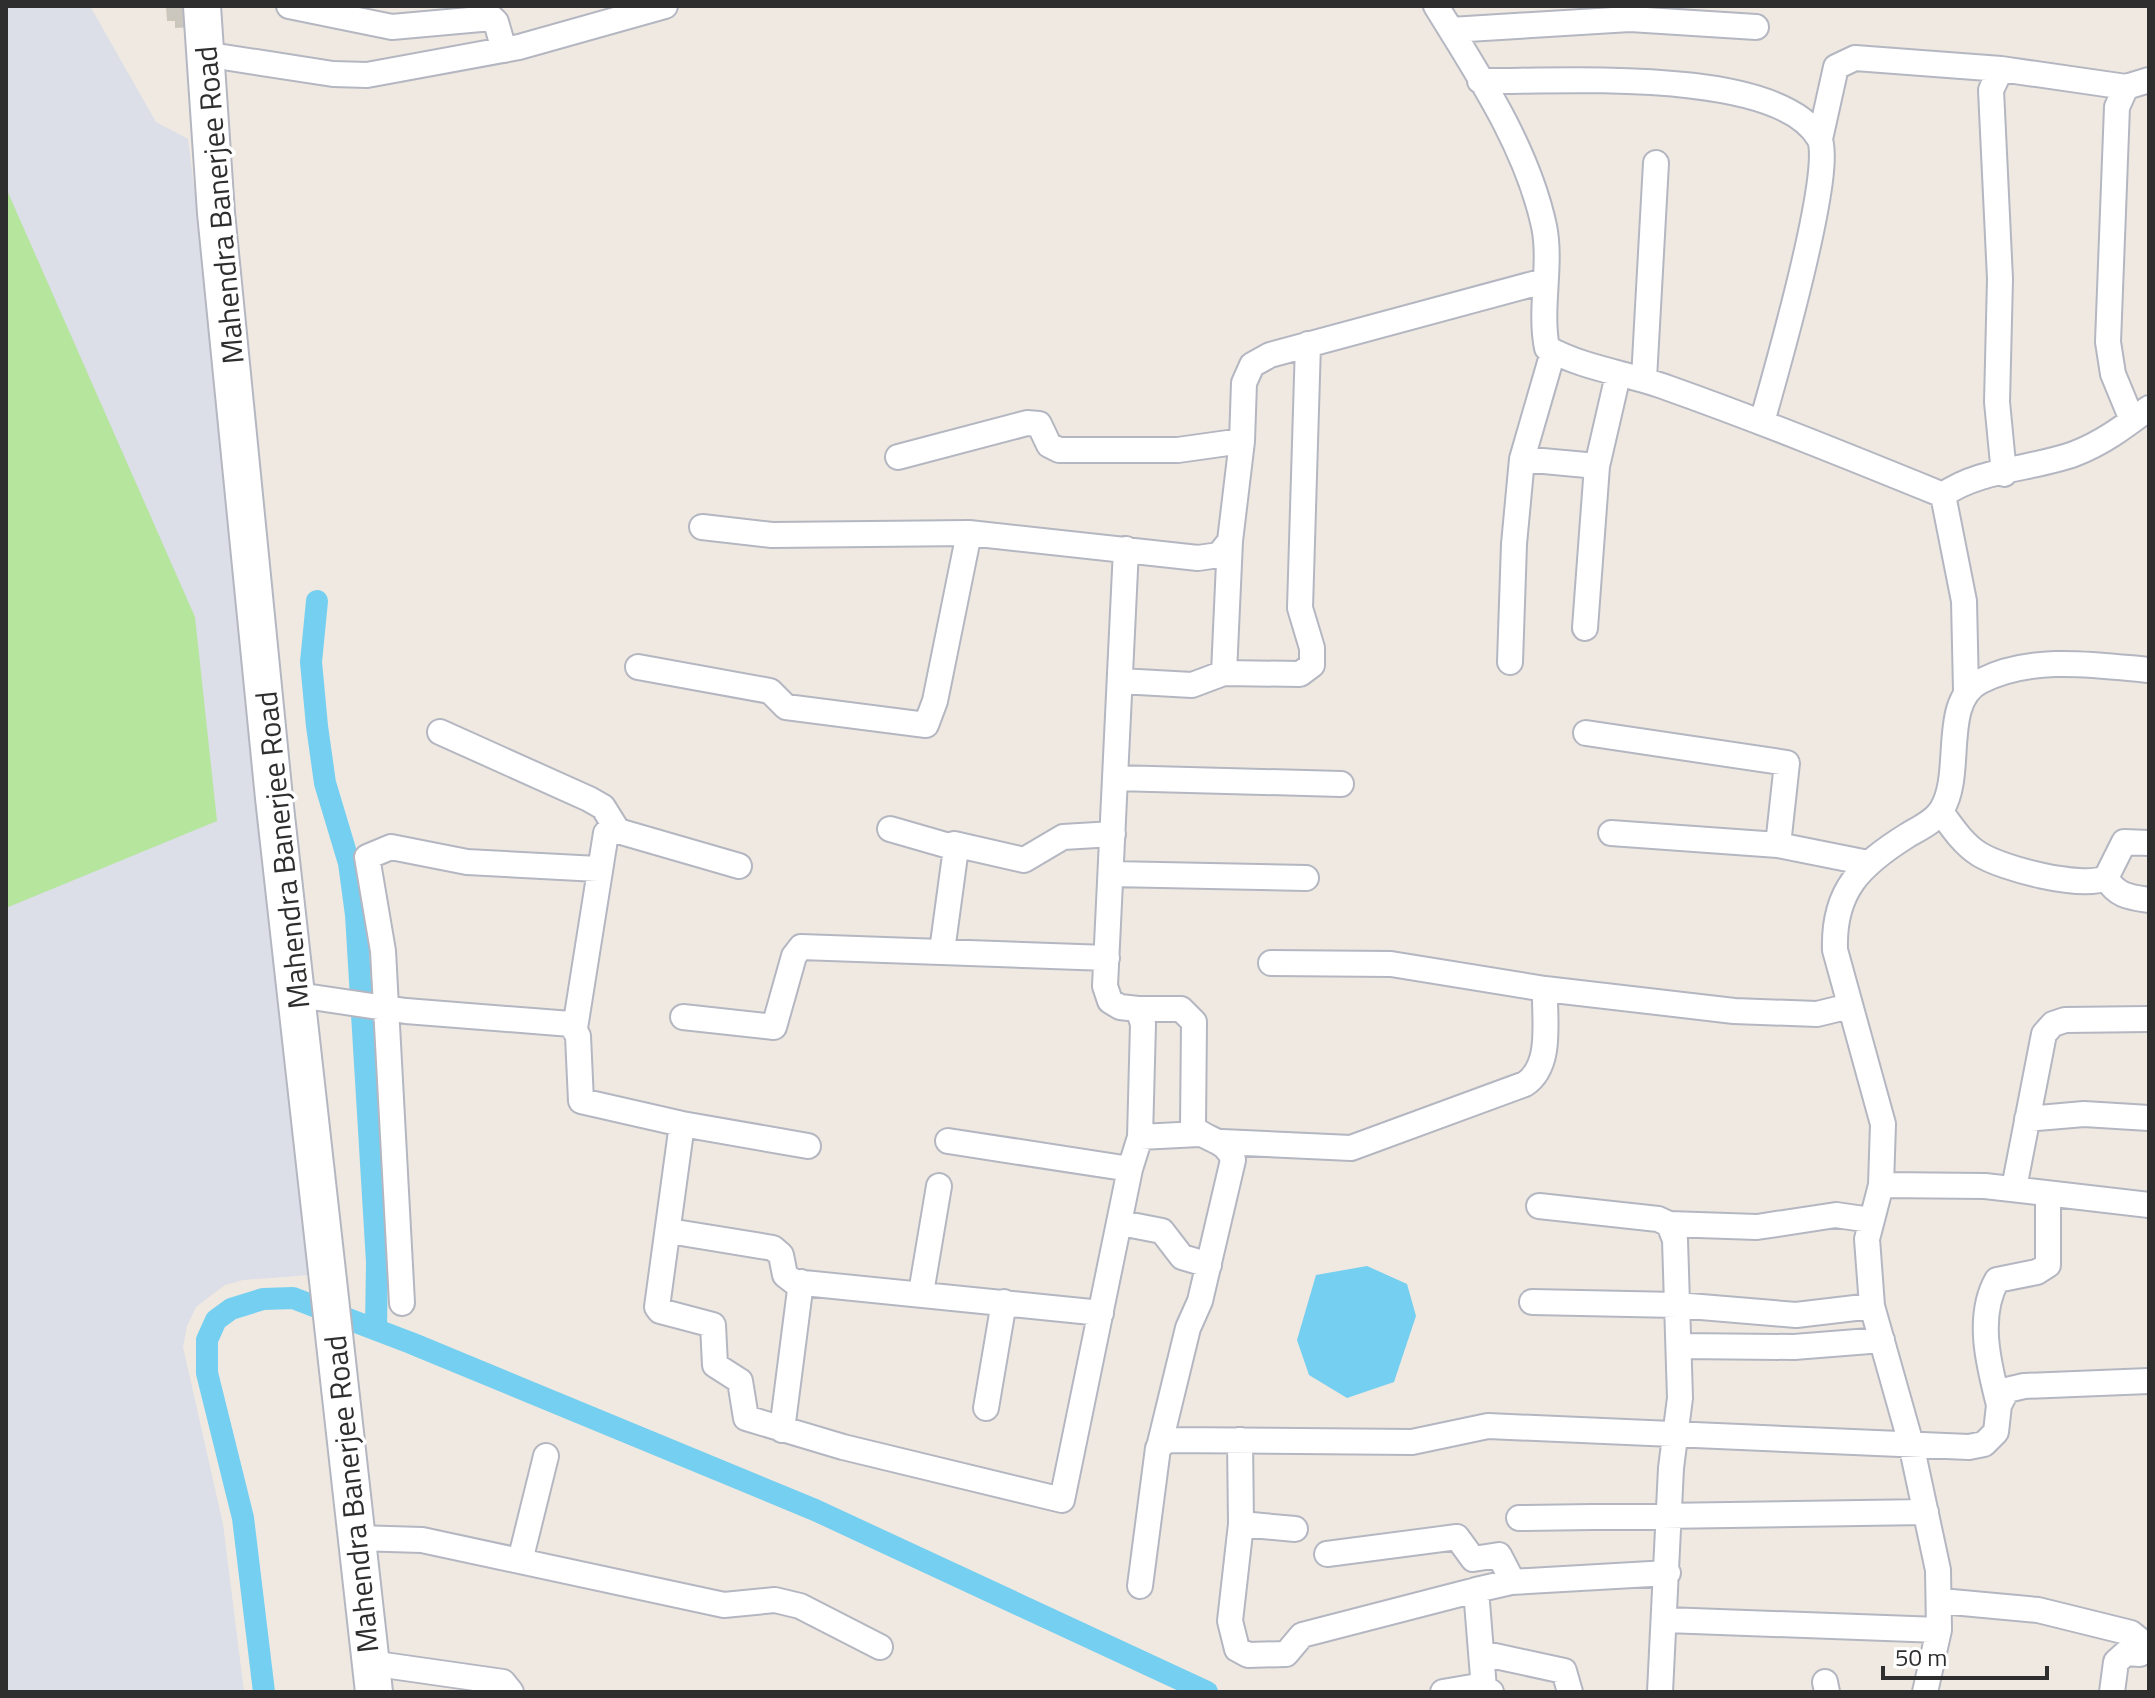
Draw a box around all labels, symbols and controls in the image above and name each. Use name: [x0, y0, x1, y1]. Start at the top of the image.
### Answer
street label: Mahendra Banerjee Road: [182, 44, 256, 366]
street label: Mahendra Banerjee Road: [242, 689, 322, 1011]
street label: Mahendra Banerjee Road: [311, 1333, 391, 1655]
scale bar: [1883, 1630, 2047, 1680]
text: 50 m: [1895, 1639, 1947, 1675]

